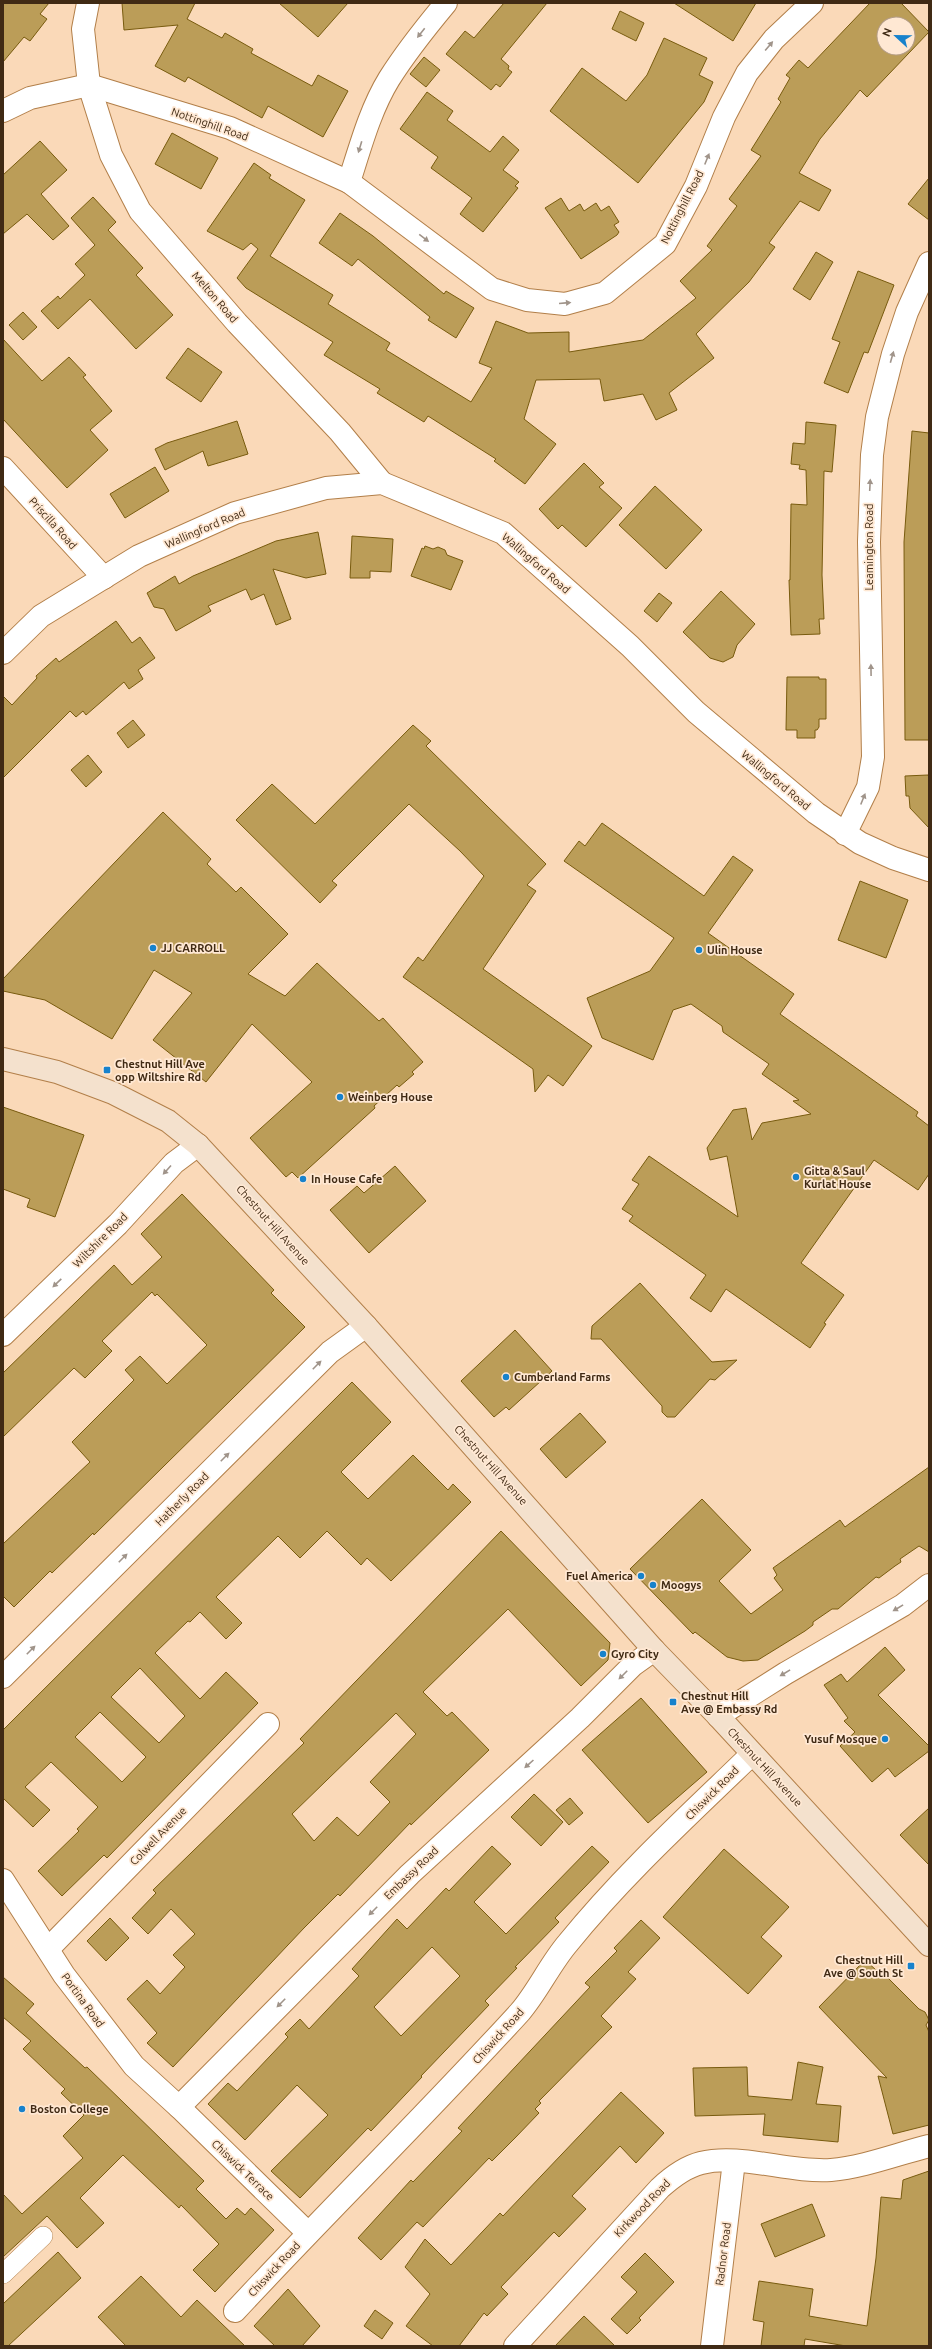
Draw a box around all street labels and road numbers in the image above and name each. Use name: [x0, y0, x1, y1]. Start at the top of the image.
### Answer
street label: Nottinghill Road: [170, 105, 250, 143]
street label: Nottinghill Road: [658, 168, 706, 246]
street label: Melton Road: [190, 269, 240, 325]
street label: Priscilla Road: [27, 495, 79, 551]
street label: Leamington Road: [863, 504, 875, 591]
street label: Wallingford Road: [163, 506, 247, 550]
street label: Wallingford Road: [500, 530, 572, 596]
street label: Wallingford Road: [739, 748, 813, 812]
street label: Chestnut Hill Avenue: [234, 1183, 312, 1267]
street label: Wiltshire Road: [70, 1210, 130, 1270]
street label: Chestnut Hill Avenue: [452, 1423, 530, 1507]
street label: Hatherly Road: [153, 1470, 211, 1528]
street label: Chestnut Hill Avenue: [725, 1725, 805, 1809]
street label: Chiswick Road: [683, 1764, 741, 1822]
street label: Colwell Avenue: [127, 1805, 189, 1867]
street label: Embassy Road: [381, 1844, 441, 1902]
street label: Portina Road: [59, 1971, 107, 2029]
street label: Chiswick Road: [470, 2006, 526, 2066]
street label: Chiswick Terrace: [209, 2137, 277, 2203]
street label: Kirkwood Road: [612, 2177, 672, 2239]
street label: Radnor Road: [713, 2222, 733, 2286]
street label: Chiswick Road: [246, 2239, 302, 2299]

